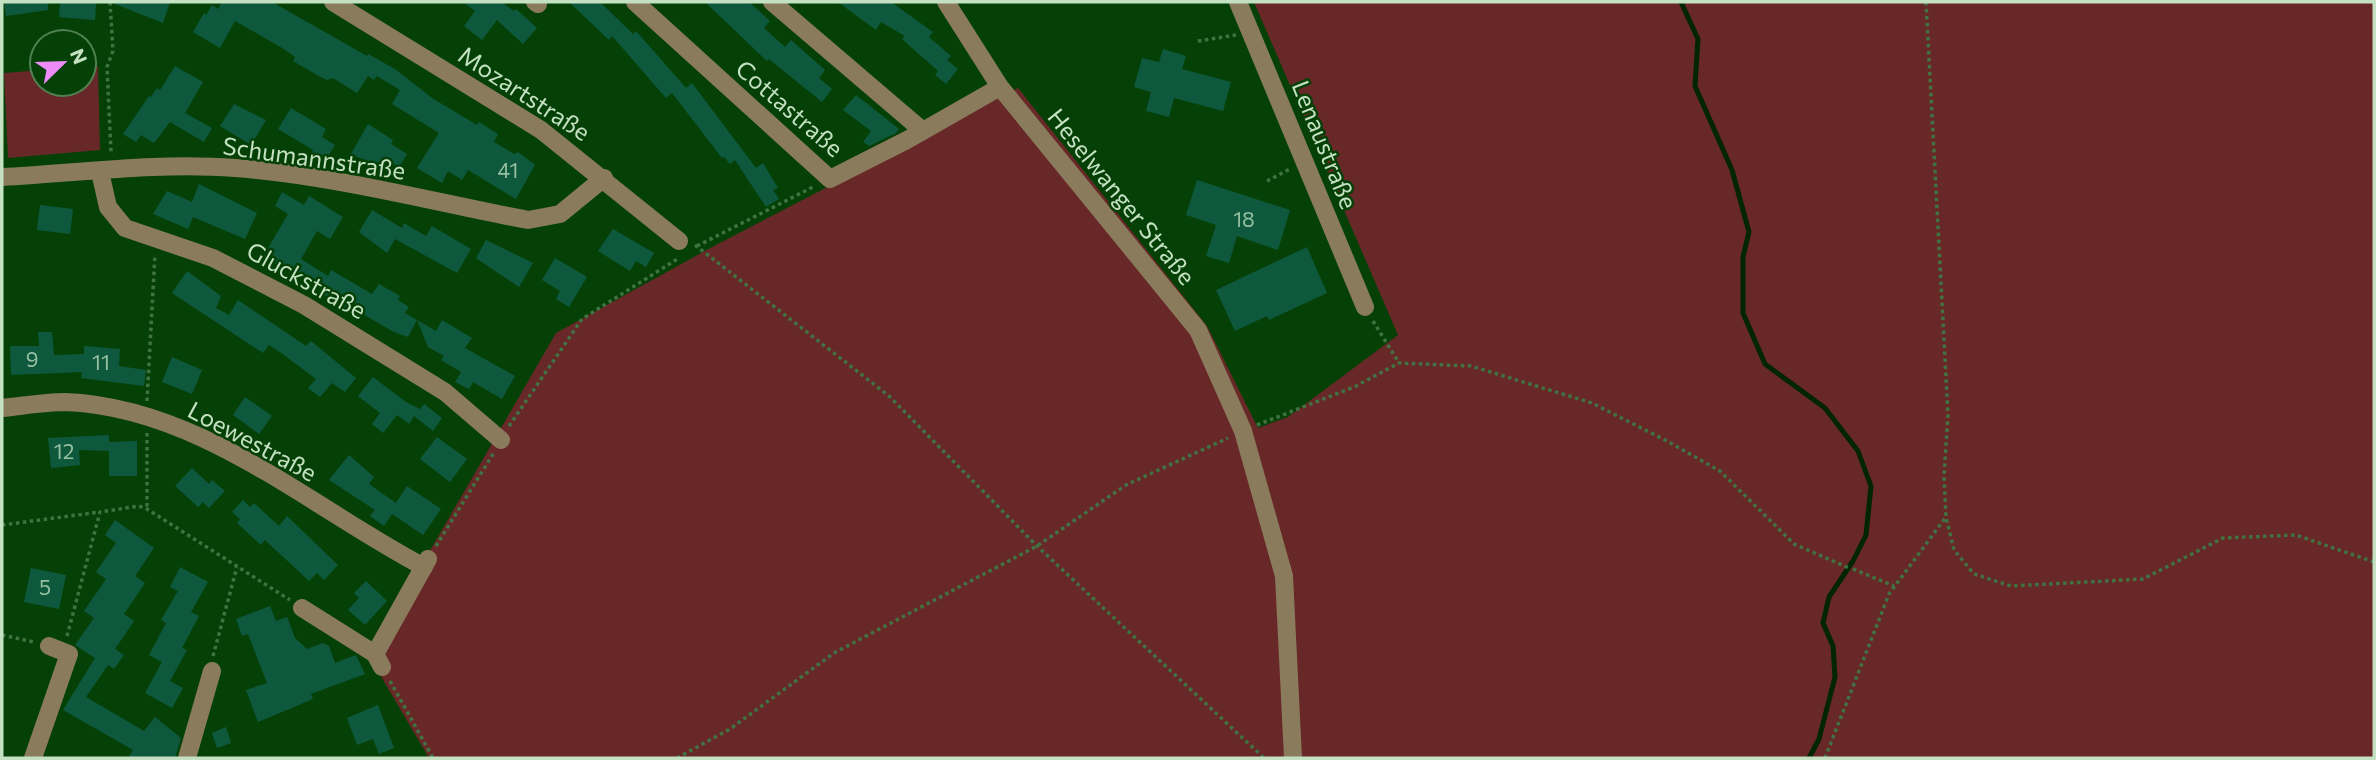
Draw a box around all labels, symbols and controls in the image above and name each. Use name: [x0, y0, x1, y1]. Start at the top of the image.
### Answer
north arrow: [28, 28, 98, 98]
street label: Mozartstraße: [454, 39, 596, 146]
text: N: [66, 45, 92, 67]
street label: Cottastraße: [730, 53, 850, 162]
street label: Lenaustraße: [1286, 76, 1364, 213]
street label: Heselwanger Straße: [1042, 102, 1202, 290]
street label: Schumannstraße: [221, 130, 407, 185]
house number: 41: [498, 157, 518, 182]
house number: 18: [1233, 206, 1255, 231]
street label: Gluckstraße: [242, 235, 371, 324]
house number: 9: [26, 346, 38, 371]
house number: 11: [92, 349, 110, 374]
street label: Loewestraße: [183, 395, 322, 487]
house number: 12: [54, 438, 74, 463]
house number: 5: [39, 574, 51, 599]

